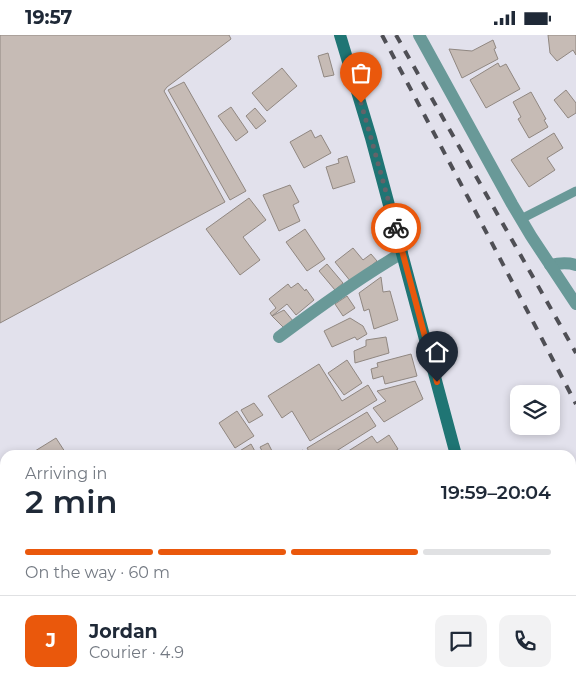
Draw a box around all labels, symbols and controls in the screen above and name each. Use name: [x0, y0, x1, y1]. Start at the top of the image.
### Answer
text: 19:57: [25, 6, 72, 29]
pin: [340, 52, 382, 103]
icon: bag: [347, 59, 375, 87]
courier: [371, 203, 421, 253]
icon: bike: [382, 214, 410, 242]
pin: [416, 331, 458, 382]
icon: home: [423, 338, 451, 366]
map controls: [510, 385, 560, 435]
button: layers: [510, 385, 560, 435]
text: Arriving in: [25, 464, 107, 483]
text: 19:59–20:04: [441, 481, 551, 504]
text: 2 min: [25, 482, 117, 521]
text: On the way · 60 m: [25, 563, 170, 582]
button: chat: [435, 615, 487, 667]
button: phone: [499, 615, 551, 667]
text: Jordan: [89, 620, 158, 643]
text: J: [46, 629, 56, 652]
text: Courier · 4.9: [89, 643, 184, 662]

